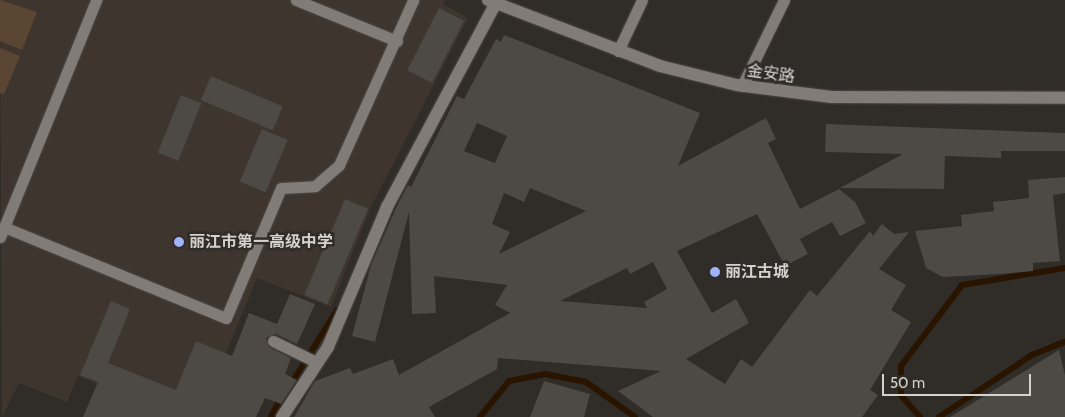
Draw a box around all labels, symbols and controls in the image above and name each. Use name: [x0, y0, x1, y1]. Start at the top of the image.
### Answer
street label: 金安路: [746, 61, 796, 87]
place label: 丽江市第一高级中学: [189, 232, 333, 252]
marker: 丽江市第一高级中学: [173, 236, 185, 248]
place label: 丽江古城: [725, 262, 789, 282]
marker: 丽江古城: [709, 266, 721, 278]
scale bar: [885, 364, 1034, 396]
text: 50 m: [890, 374, 925, 392]

